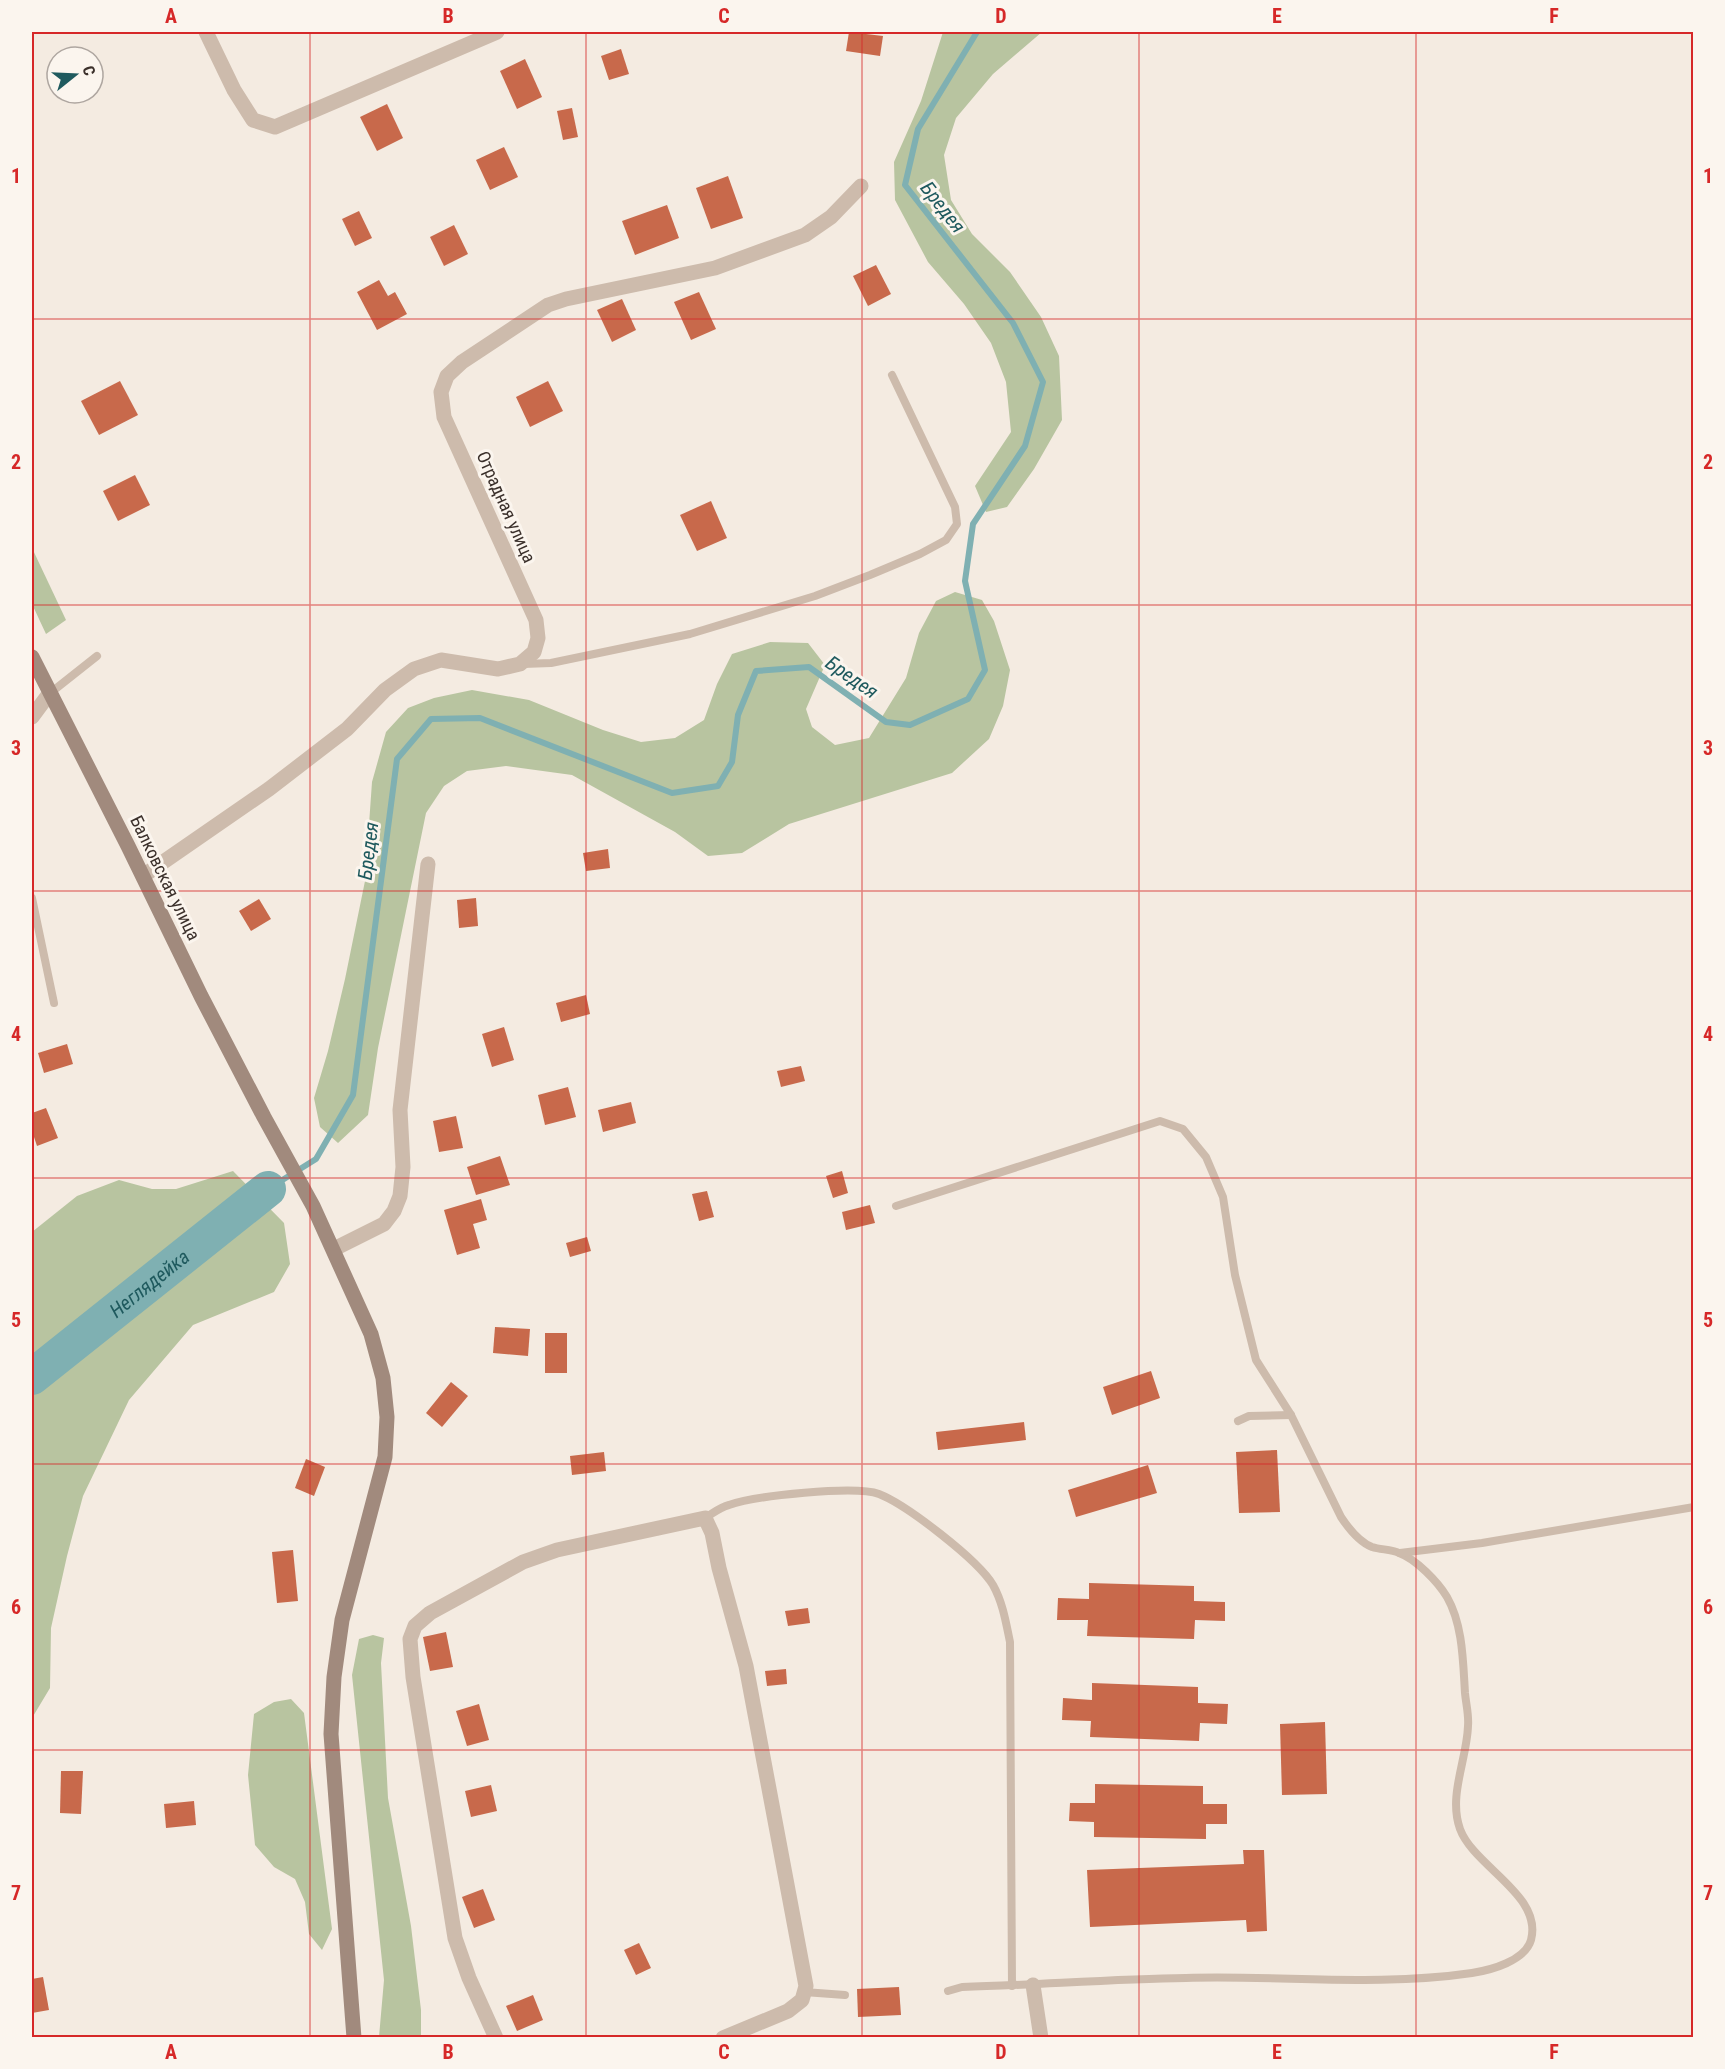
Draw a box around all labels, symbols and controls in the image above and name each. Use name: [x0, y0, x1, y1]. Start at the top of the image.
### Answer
text: A: [165, 4, 177, 28]
text: B: [442, 4, 454, 28]
text: C: [718, 4, 730, 28]
text: D: [995, 4, 1007, 28]
text: E: [1272, 4, 1282, 28]
text: F: [1549, 4, 1559, 28]
north arrow: [45, 45, 105, 105]
text: С: [78, 63, 99, 78]
text: 1: [11, 164, 21, 188]
text: 1: [1703, 164, 1713, 188]
water label: Бредея: [916, 177, 970, 237]
street label: Отрадная улица: [473, 448, 540, 566]
text: 2: [11, 450, 21, 474]
text: 2: [1703, 450, 1713, 474]
water label: Бредея: [821, 650, 883, 704]
text: 3: [11, 736, 21, 760]
text: 3: [1703, 736, 1713, 760]
street label: Балковская улица: [126, 812, 205, 944]
water label: Бредея: [353, 821, 383, 881]
text: 4: [11, 1022, 21, 1046]
text: 4: [1703, 1022, 1713, 1046]
water label: Неглядейка: [105, 1244, 194, 1323]
text: 5: [11, 1308, 21, 1332]
text: 5: [1703, 1308, 1713, 1332]
text: 6: [11, 1595, 21, 1619]
text: 6: [1703, 1595, 1713, 1619]
text: 7: [11, 1881, 21, 1905]
text: 7: [1703, 1881, 1713, 1905]
text: A: [165, 2040, 177, 2064]
text: B: [442, 2040, 454, 2064]
text: C: [718, 2040, 730, 2064]
text: D: [995, 2040, 1007, 2064]
text: E: [1272, 2040, 1282, 2064]
text: F: [1549, 2040, 1559, 2064]

